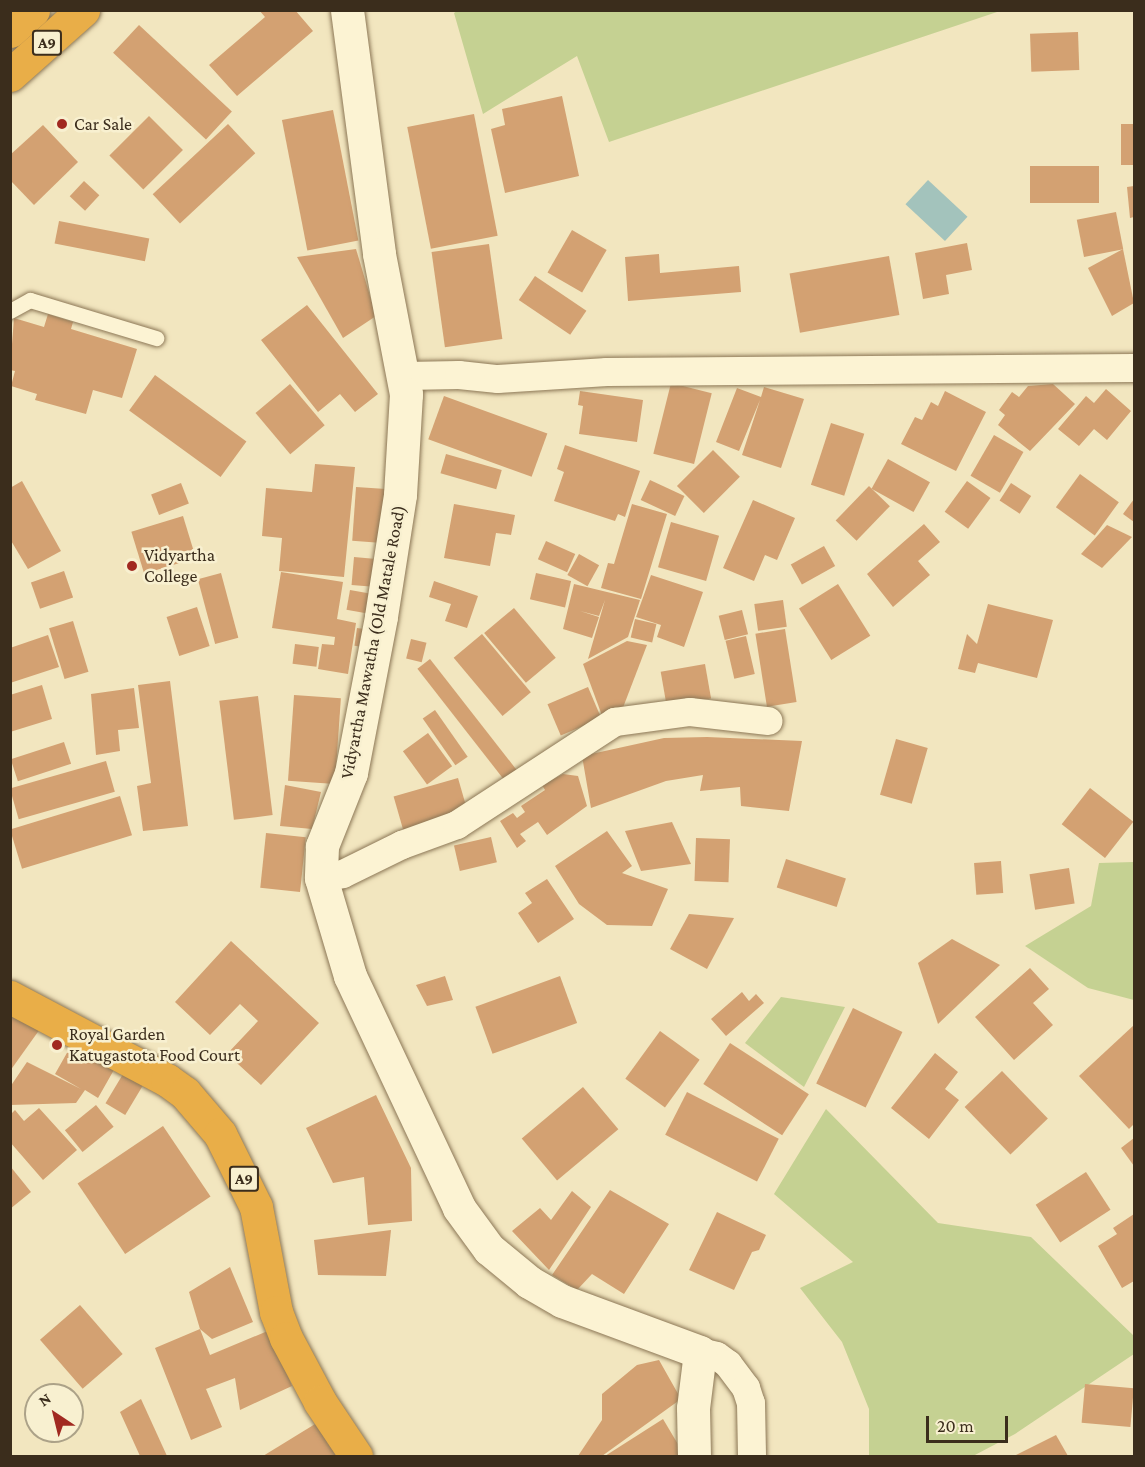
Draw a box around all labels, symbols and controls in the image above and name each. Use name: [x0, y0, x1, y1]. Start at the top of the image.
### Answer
road number: A9: [30, 30, 63, 56]
place label: Car Sale: [74, 113, 132, 135]
marker: Car Sale: [55, 117, 69, 131]
street label: Vidyartha Mawatha (Old Matale Road): [336, 503, 410, 781]
place label: Vidyartha College: [144, 545, 215, 588]
marker: Vidyartha College: [125, 559, 139, 573]
place label: Royal Garden Katugastota Food Court: [69, 1024, 240, 1066]
marker: Royal Garden Katugastota Food Court: [50, 1038, 64, 1052]
road number: A9: [228, 1166, 260, 1192]
north arrow: [24, 1383, 84, 1443]
text: N: [35, 1389, 54, 1410]
scale bar: [929, 1404, 1012, 1442]
text: 20 m: [937, 1416, 974, 1436]

